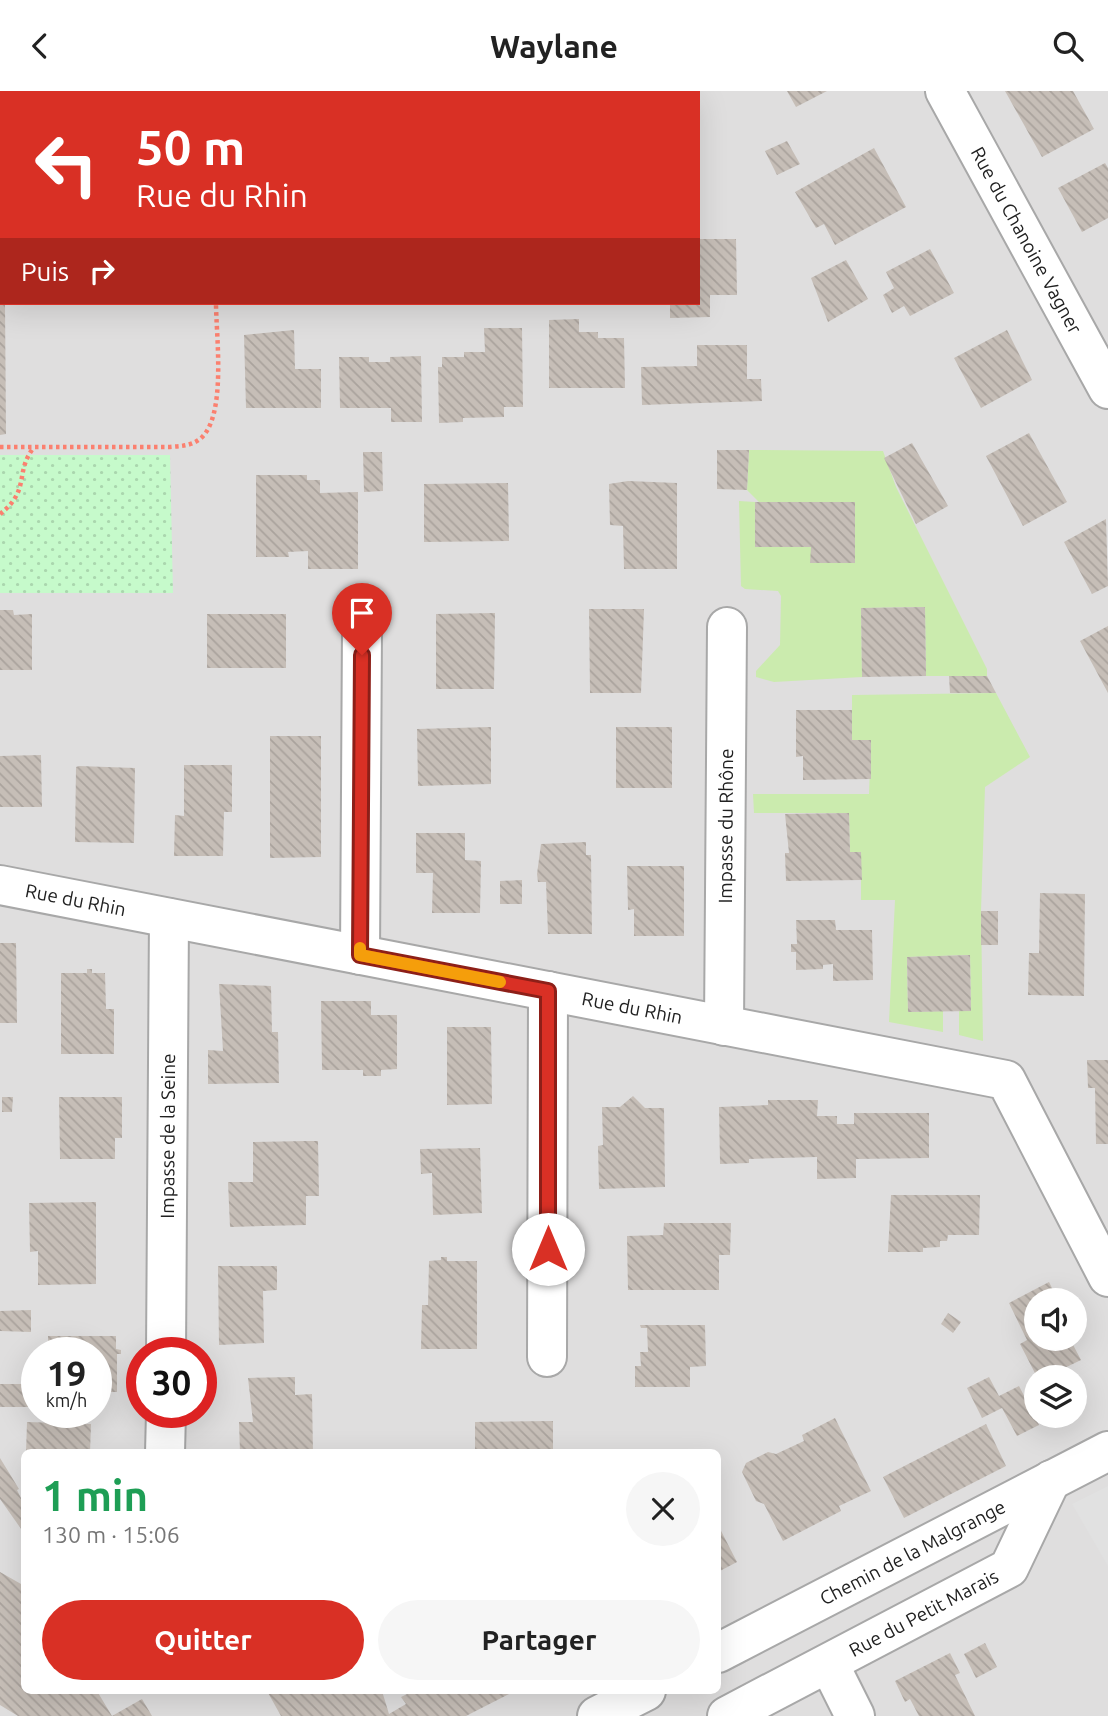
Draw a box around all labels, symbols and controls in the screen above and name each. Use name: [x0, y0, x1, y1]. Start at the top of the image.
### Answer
icon: back: [21, 27, 59, 65]
icon: search: [1049, 27, 1087, 65]
text: Waylane: [490, 28, 618, 64]
icon: left: [21, 119, 112, 210]
text: 50 m: [136, 119, 245, 174]
street label: Rue du Chanoine Vagner: [967, 143, 1087, 337]
text: Rue du Rhin: [136, 177, 308, 213]
icon: right: [83, 252, 121, 290]
text: Puis: [21, 257, 69, 286]
pin: [332, 583, 392, 655]
icon: arrive: [343, 594, 381, 632]
street label: Impasse du Rhône: [714, 748, 737, 904]
street label: Rue du Rhin: [23, 879, 128, 920]
street label: Rue du Rhin: [580, 987, 684, 1028]
street label: Impasse de la Seine: [156, 1053, 179, 1219]
position arrow: [511, 1212, 585, 1286]
map controls: [1024, 1288, 1087, 1428]
button: sound: [1024, 1288, 1087, 1351]
speed limit sign: 30: [126, 1337, 217, 1428]
text: 19: [47, 1353, 86, 1393]
button: layers: [1024, 1365, 1087, 1428]
text: km/h: [46, 1390, 87, 1410]
text: 1 min: [42, 1472, 148, 1519]
button: close: [626, 1472, 700, 1546]
street label: Chemin de la Malgrange: [816, 1495, 1009, 1609]
text: 130 m · 15:06: [42, 1522, 180, 1547]
street label: Rue du Petit Marais: [845, 1565, 1002, 1661]
button: Quitter: [42, 1600, 364, 1680]
button: Partager: [378, 1600, 700, 1680]

